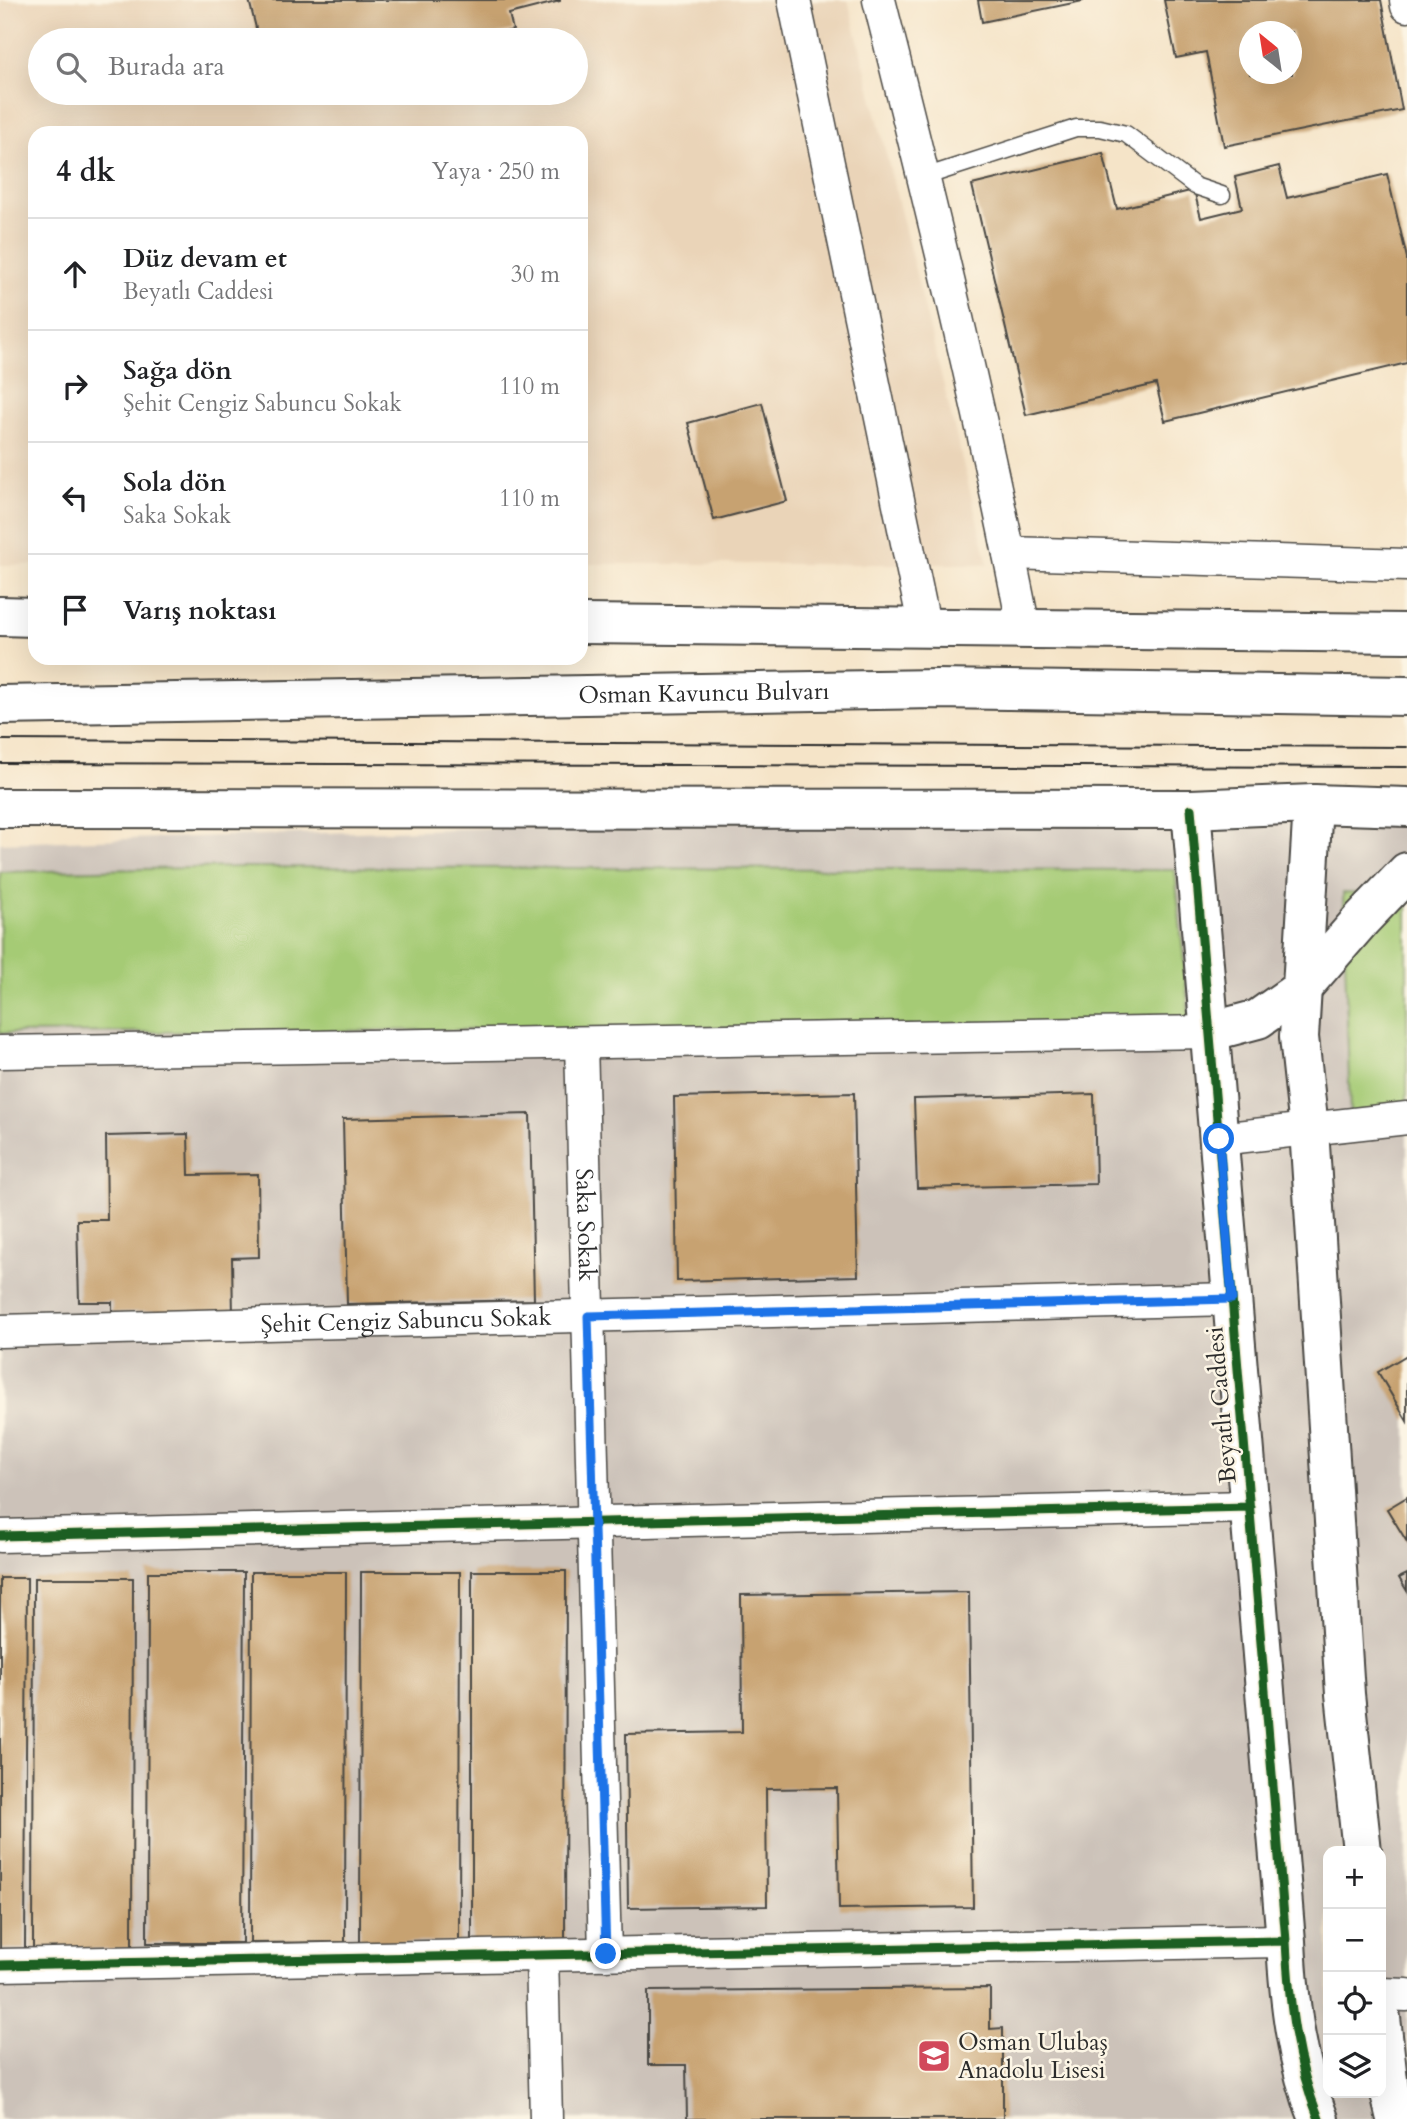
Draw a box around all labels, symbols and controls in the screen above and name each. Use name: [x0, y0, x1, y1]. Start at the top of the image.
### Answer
north arrow: [1239, 21, 1302, 84]
search box: [28, 28, 588, 105]
icon: search: [52, 48, 90, 86]
text: Burada ara: [108, 49, 225, 84]
text: 4 dk: [56, 151, 115, 192]
text: Yaya · 250 m: [432, 156, 560, 187]
text: Düz devam et: [123, 241, 287, 276]
icon: ahead: [56, 255, 94, 293]
text: 30 m: [511, 259, 560, 290]
text: Beyatlı Caddesi: [123, 276, 274, 307]
text: Sağa dön: [123, 353, 232, 388]
icon: right: [56, 367, 94, 405]
text: 110 m: [499, 371, 560, 402]
text: Şehit Cengiz Sabuncu Sokak: [123, 388, 402, 419]
text: Sola dön: [123, 465, 226, 500]
icon: left: [56, 479, 94, 517]
text: 110 m: [499, 483, 560, 514]
text: Saka Sokak: [123, 500, 231, 531]
icon: arrive: [56, 591, 94, 629]
text: Varış noktası: [123, 593, 276, 628]
street label: Osman Kavuncu Bulvarı: [578, 675, 830, 712]
route start: [1203, 1123, 1234, 1154]
street label: Saka Sokak: [567, 1168, 603, 1282]
street label: Şehit Cengiz Sabuncu Sokak: [260, 1301, 552, 1341]
street label: Beyatlı Caddesi: [1198, 1325, 1245, 1485]
map controls: [1323, 1846, 1386, 2098]
button: +: [1323, 1846, 1386, 1909]
button: −: [1323, 1909, 1386, 1972]
route end: [590, 1938, 621, 1969]
button: locate: [1323, 1972, 1386, 2035]
place label: Osman Ulubaş Anadolu Lisesi: [958, 2026, 1108, 2087]
button: layers: [1323, 2035, 1386, 2098]
school or university icon: Osman Ulubaş Anadolu Lisesi: [915, 2037, 953, 2075]

